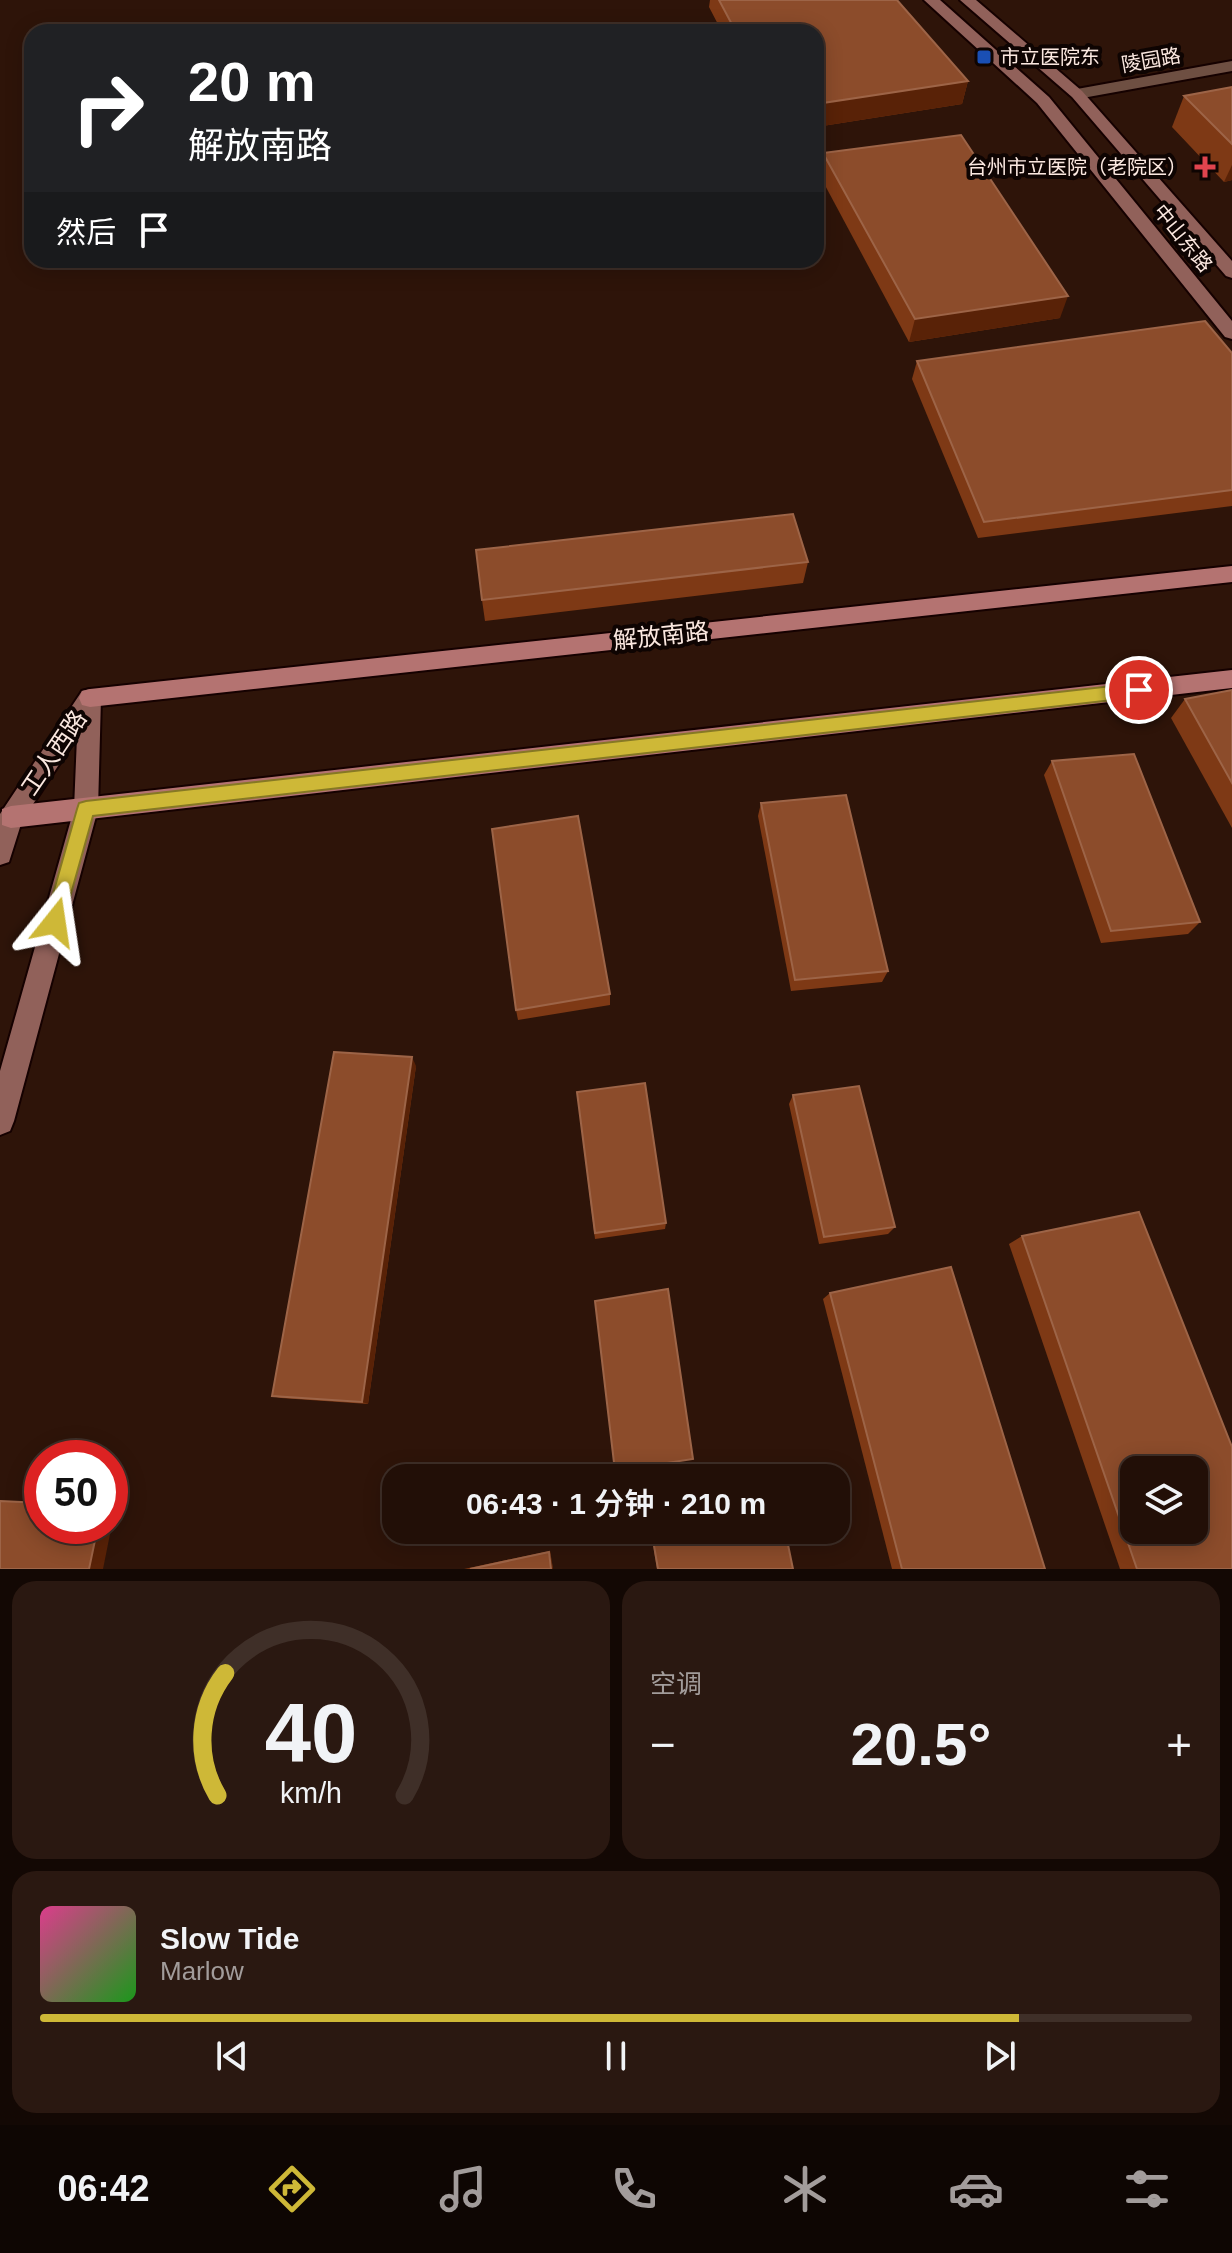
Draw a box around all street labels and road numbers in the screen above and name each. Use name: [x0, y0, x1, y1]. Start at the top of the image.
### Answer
street label: 陵园路: [1120, 44, 1182, 76]
street label: 中山东路: [1149, 200, 1217, 276]
street label: 解放南路: [612, 617, 710, 654]
street label: 工人西路: [16, 705, 92, 800]

